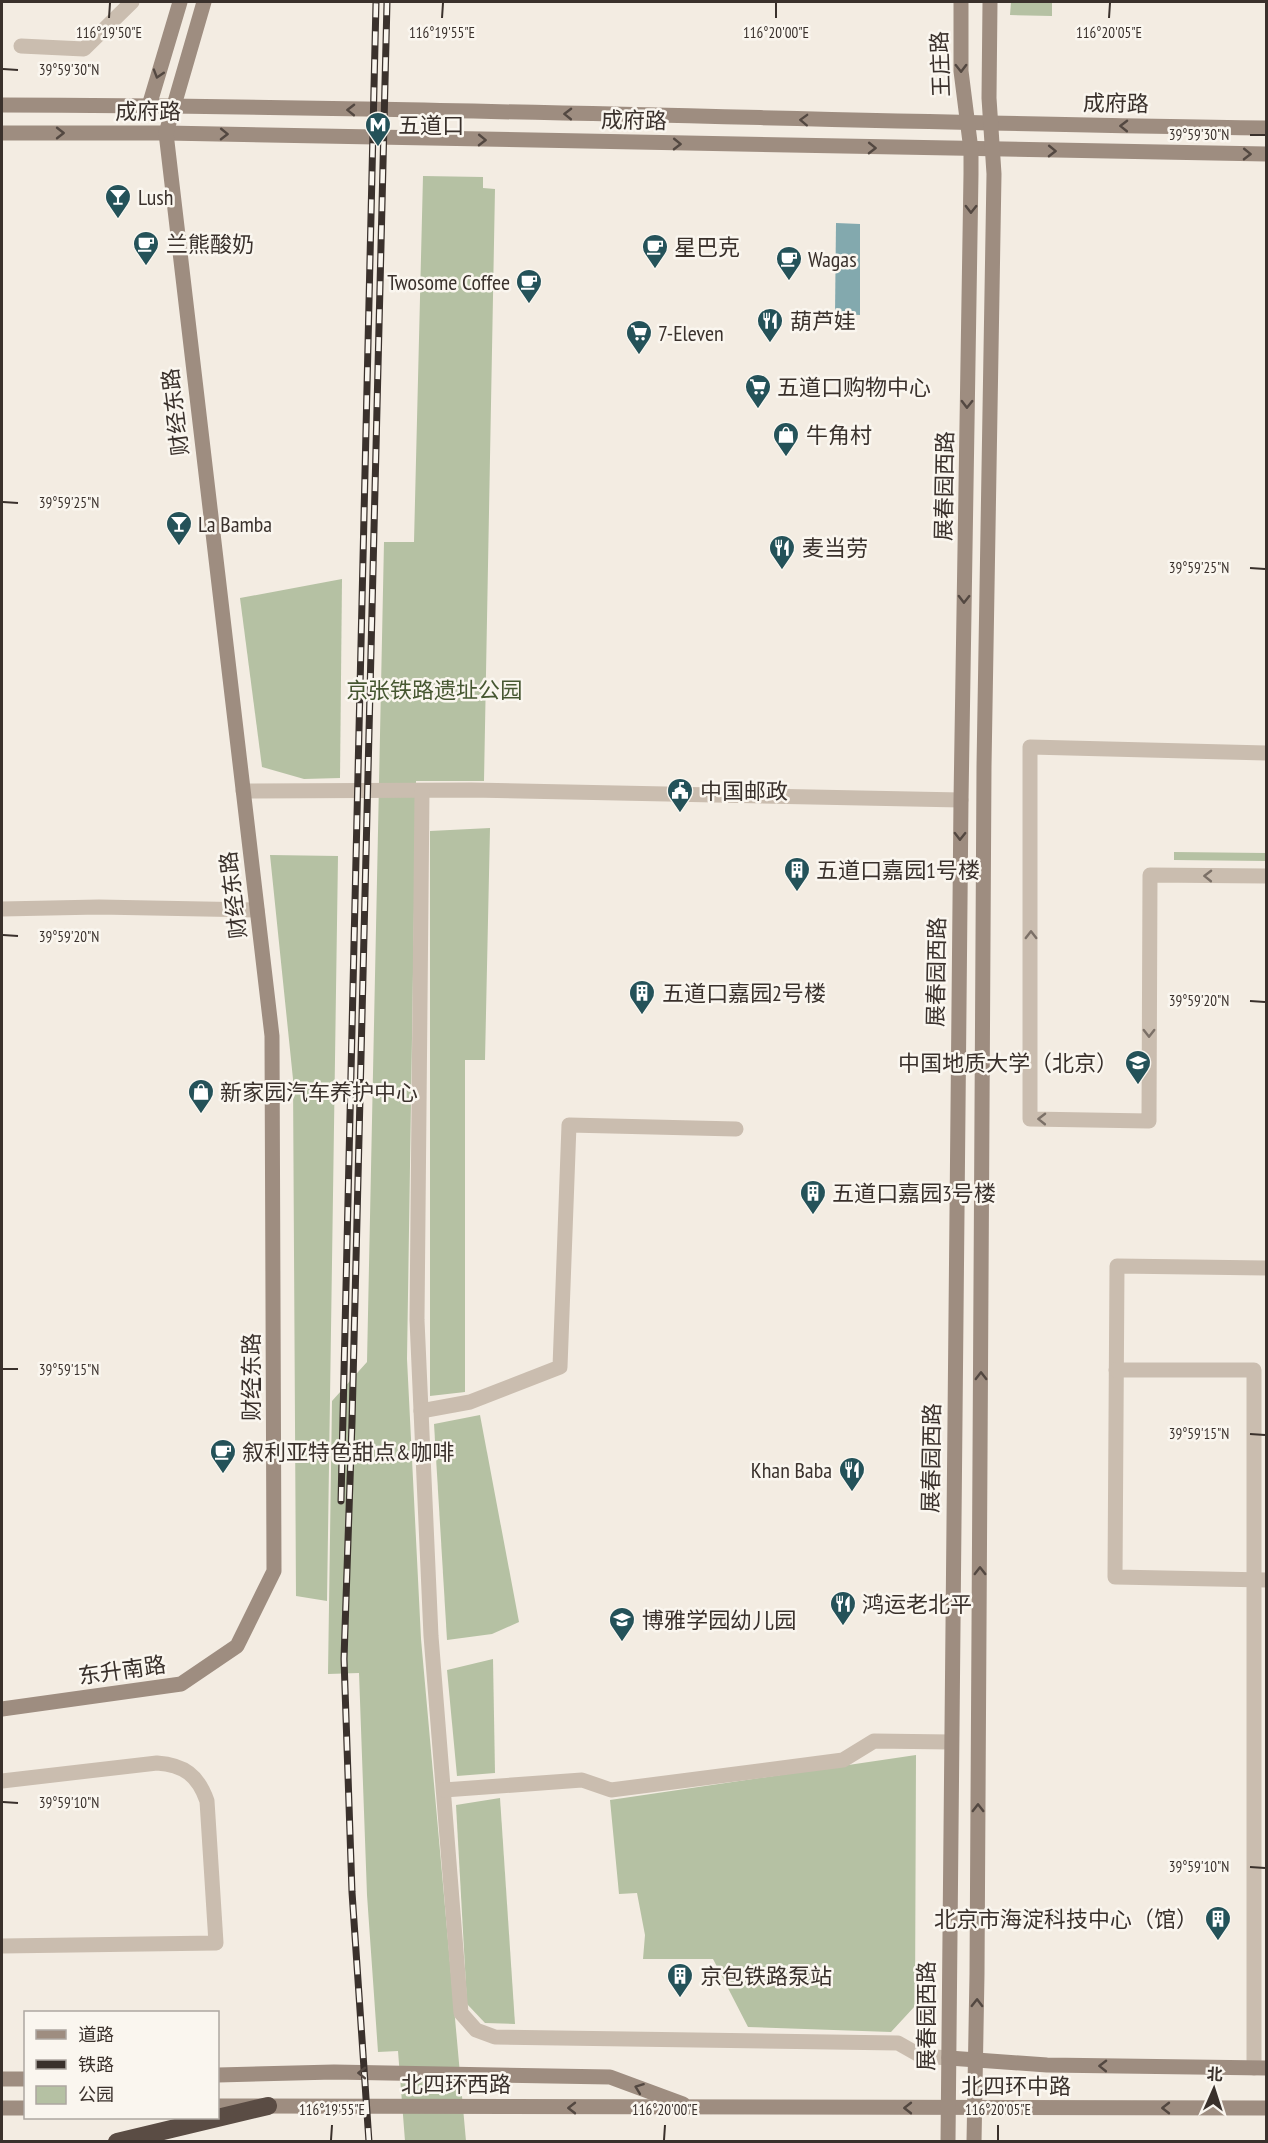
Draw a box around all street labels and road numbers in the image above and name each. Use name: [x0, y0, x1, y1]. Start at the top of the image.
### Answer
street label: 王庄路: [925, 31, 955, 97]
street label: 成府路: [1083, 88, 1149, 118]
street label: 成府路: [115, 97, 181, 125]
street label: 成府路: [601, 105, 667, 135]
street label: 财经东路: [156, 367, 194, 457]
street label: 展春园西路: [929, 431, 959, 541]
street label: 财经东路: [214, 850, 252, 940]
street label: 展春园西路: [921, 917, 951, 1027]
street label: 财经东路: [237, 1333, 265, 1421]
street label: 展春园西路: [916, 1403, 946, 1513]
street label: 东升南路: [76, 1650, 168, 1690]
street label: 展春园西路: [912, 1961, 940, 2071]
street label: 北四环西路: [401, 2070, 511, 2098]
street label: 北四环中路: [961, 2072, 1071, 2100]

